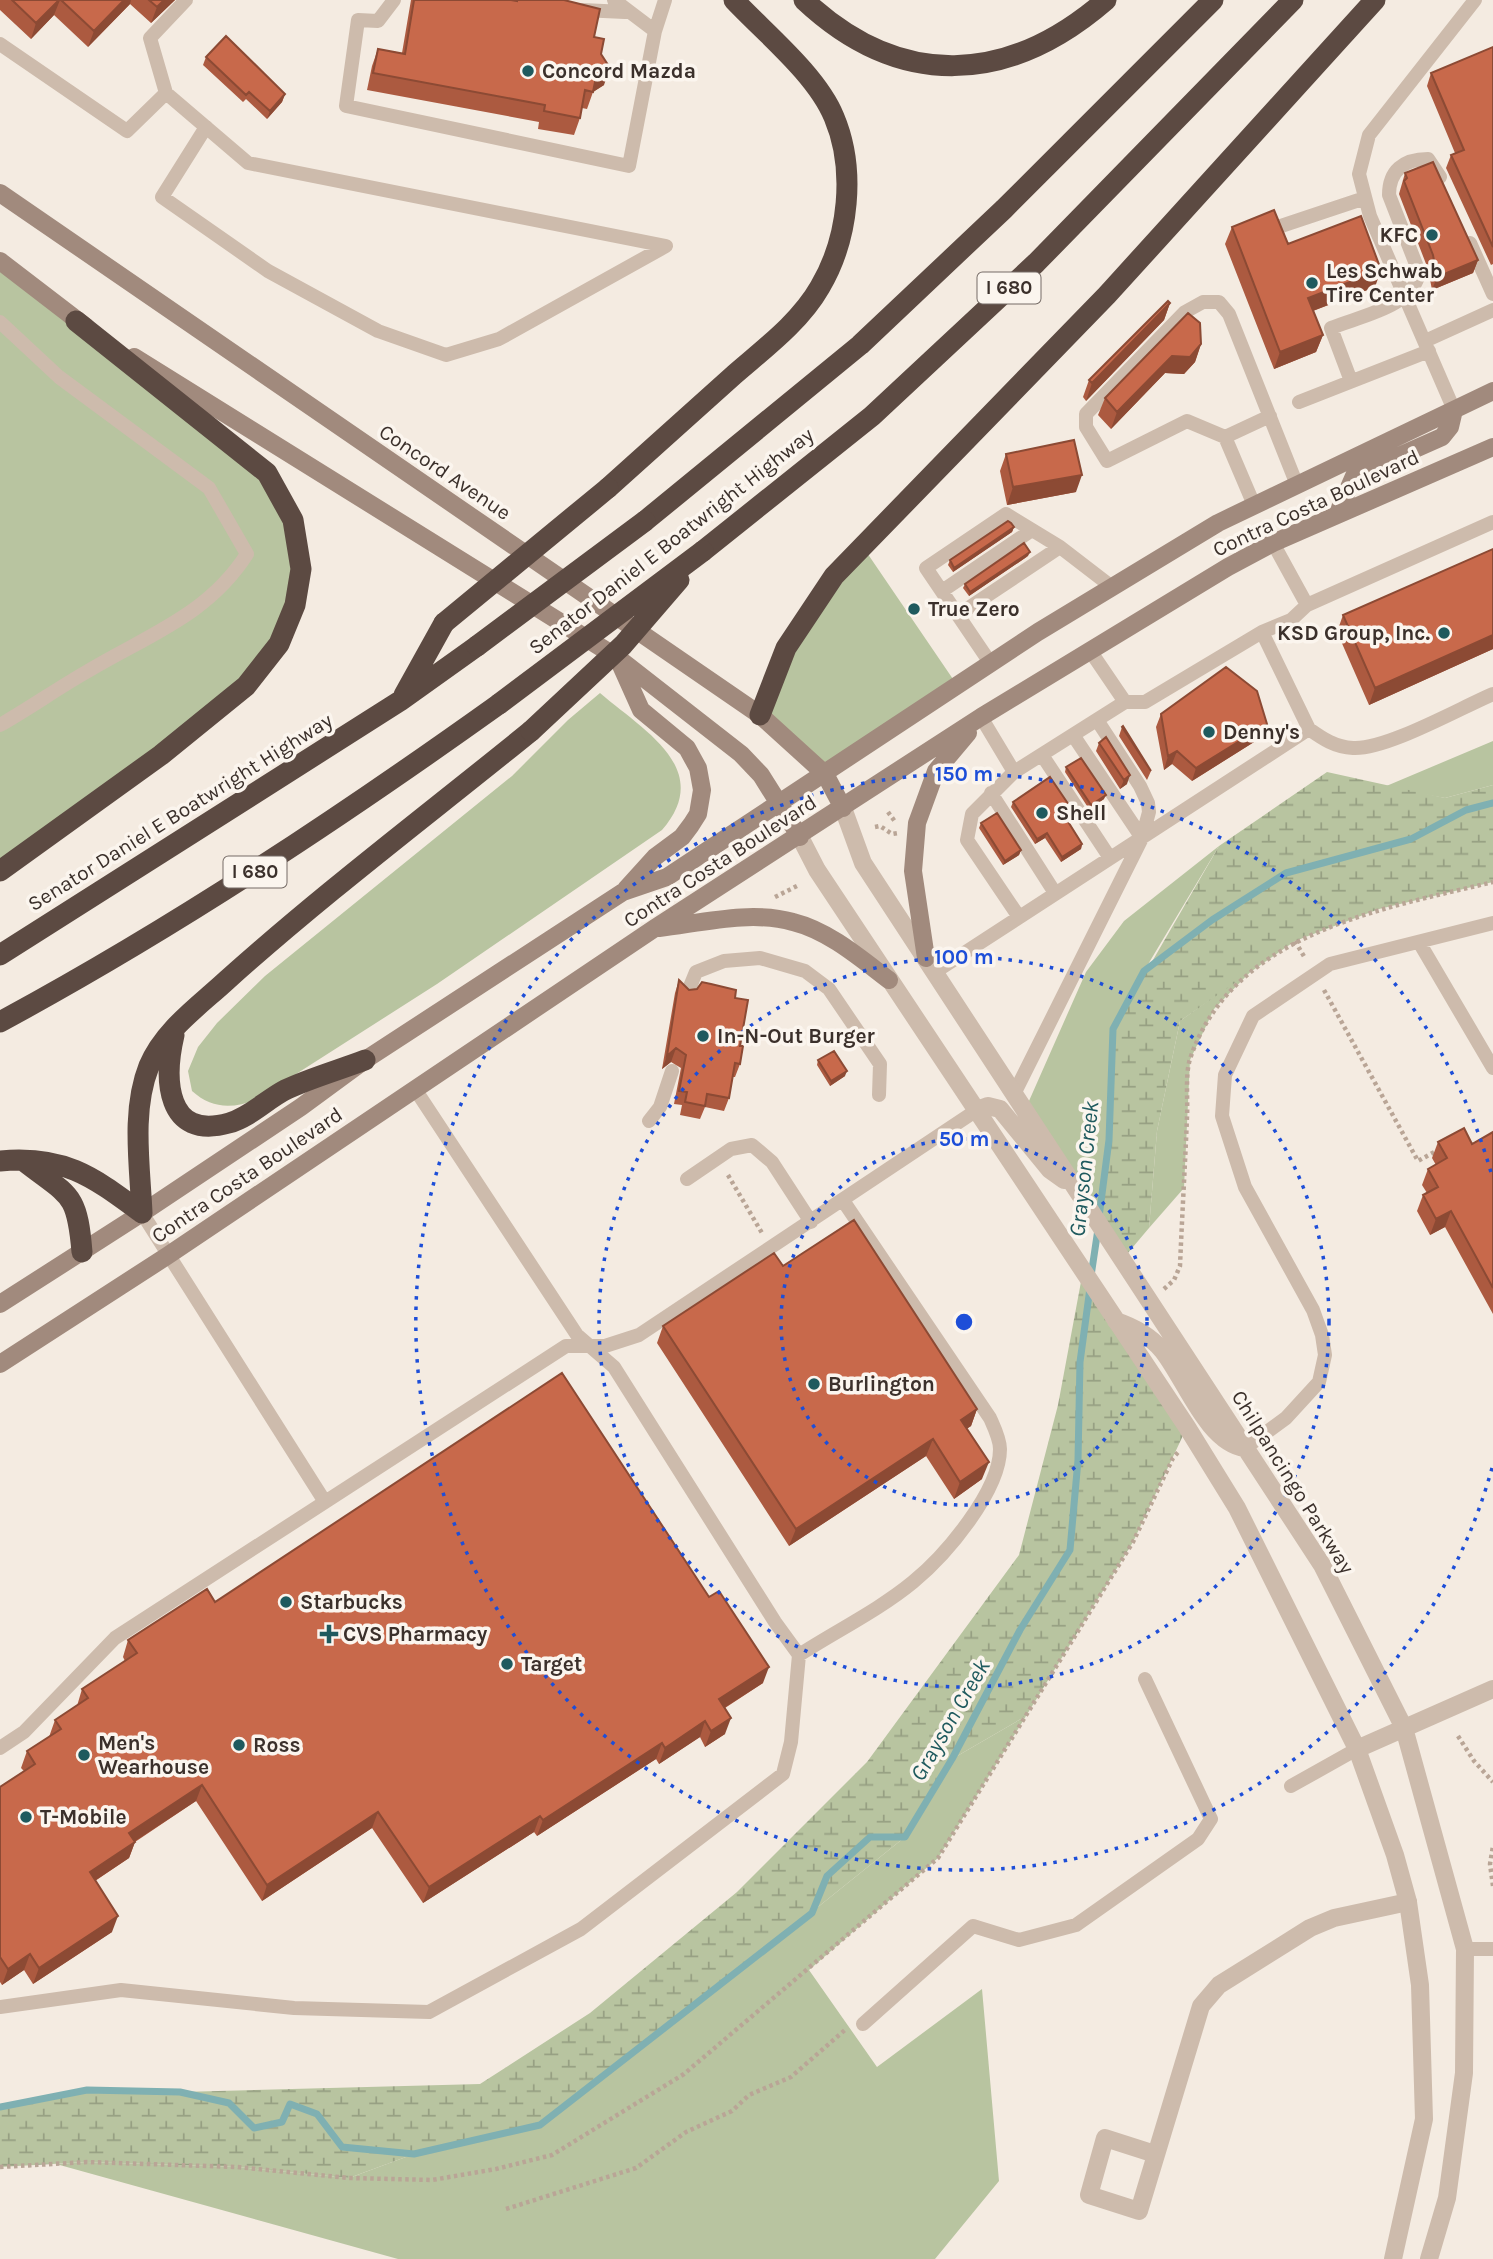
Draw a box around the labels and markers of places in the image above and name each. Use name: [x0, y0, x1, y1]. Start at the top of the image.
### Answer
place label: Concord Mazda: [542, 59, 696, 83]
marker: Concord Mazda: [520, 63, 536, 79]
place label: KFC: [1379, 223, 1418, 247]
marker: KFC: [1424, 227, 1440, 243]
place label: Les Schwab Tire Center: [1326, 259, 1443, 307]
marker: Les Schwab Tire Center: [1304, 275, 1320, 291]
place label: True Zero: [928, 597, 1020, 621]
marker: True Zero: [906, 601, 922, 617]
place label: KSD Group, Inc.: [1277, 621, 1430, 645]
marker: KSD Group, Inc.: [1436, 625, 1452, 641]
place label: Denny's: [1223, 720, 1300, 744]
marker: Denny's: [1201, 724, 1217, 740]
place label: Shell: [1056, 801, 1106, 825]
marker: Shell: [1034, 805, 1050, 821]
place label: In-N-Out Burger: [717, 1024, 876, 1048]
marker: In-N-Out Burger: [695, 1028, 711, 1044]
centre of rings: [952, 1310, 976, 1334]
place label: Burlington: [828, 1372, 935, 1396]
marker: Burlington: [806, 1376, 822, 1392]
place label: Starbucks: [300, 1590, 403, 1614]
marker: Starbucks: [278, 1594, 294, 1610]
place label: CVS Pharmacy: [343, 1622, 488, 1646]
marker: CVS Pharmacy: [321, 1626, 337, 1642]
place label: Target: [521, 1652, 582, 1676]
marker: Target: [499, 1656, 515, 1672]
place label: Men's Wearhouse: [98, 1731, 209, 1779]
place label: Ross: [253, 1733, 301, 1757]
marker: Ross: [231, 1737, 247, 1753]
marker: Men's Wearhouse: [76, 1747, 92, 1763]
place label: T-Mobile: [40, 1805, 127, 1829]
marker: T-Mobile: [18, 1809, 34, 1825]

